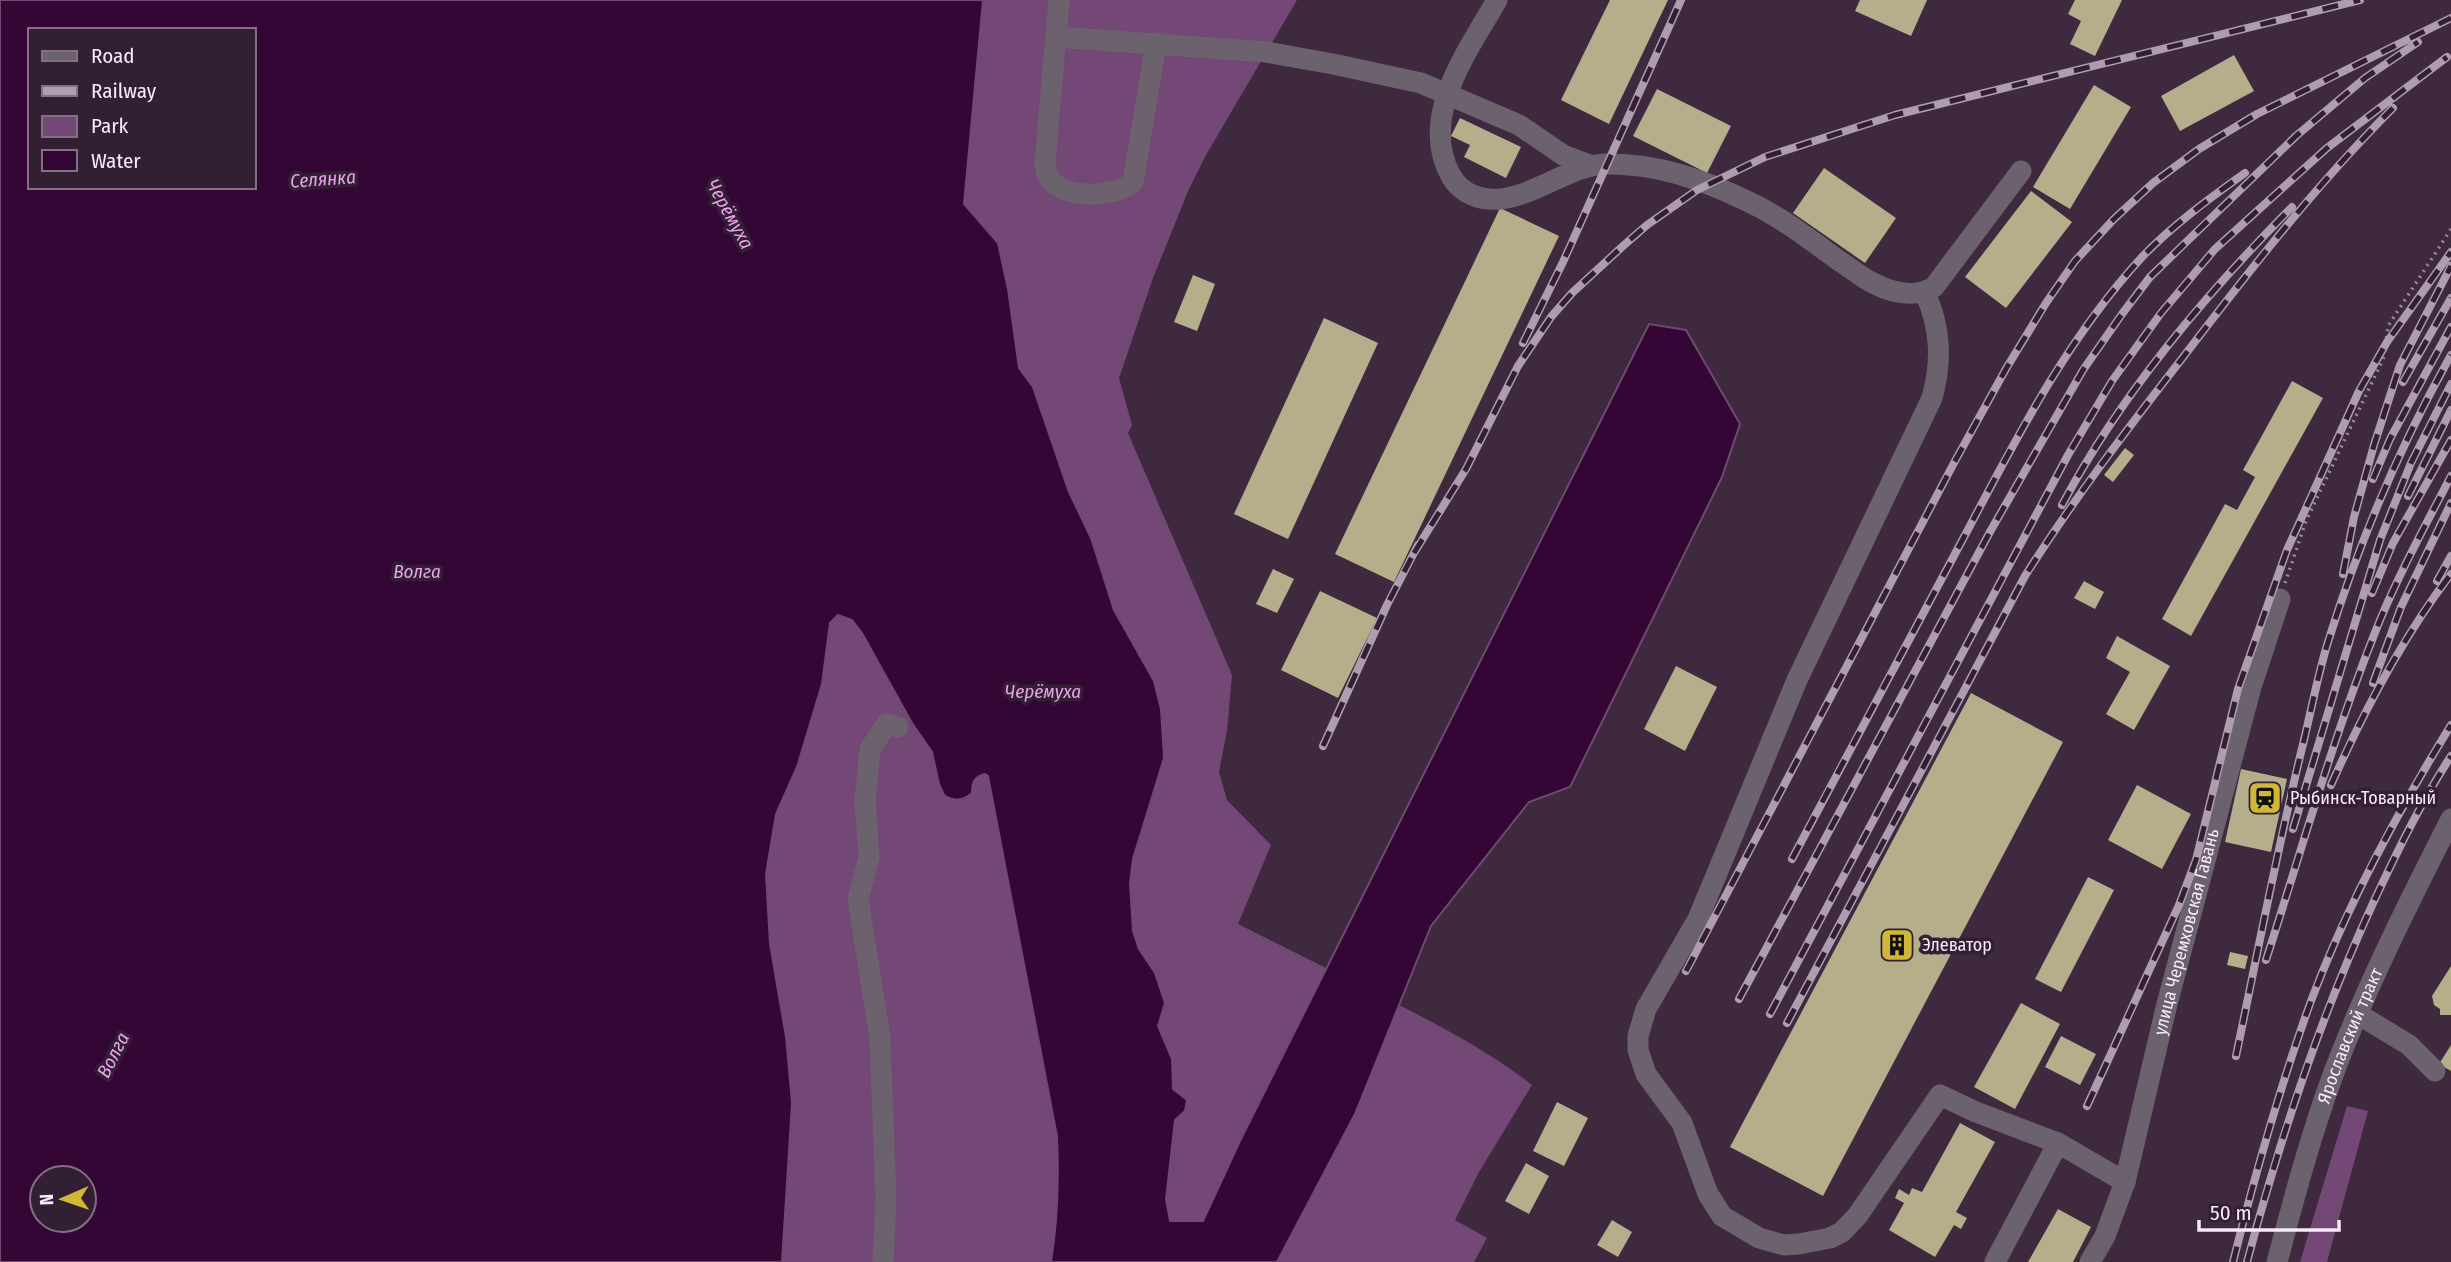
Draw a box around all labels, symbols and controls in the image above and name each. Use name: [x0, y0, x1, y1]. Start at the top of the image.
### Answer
legend: [28, 28, 256, 189]
text: Road: [91, 43, 135, 69]
text: Railway: [91, 78, 157, 104]
text: Park: [91, 113, 129, 139]
text: Water: [91, 148, 141, 174]
water label: Селянка: [289, 165, 357, 193]
water label: Черёмуха: [701, 175, 759, 253]
water label: Волга: [393, 560, 441, 583]
water label: Черёмуха: [1005, 680, 1081, 703]
station icon: Рыбинск-Товарный: [2246, 779, 2284, 817]
place label: Рыбинск-Товарный: [2290, 787, 2436, 809]
street label: улица Черемховская Гавань: [2149, 826, 2224, 1037]
building icon: Элеватор: [1878, 926, 1916, 964]
place label: Элеватор: [1922, 934, 1992, 956]
street label: Ярославский тракт: [2313, 964, 2388, 1107]
water label: Волга: [92, 1029, 134, 1081]
north arrow: [28, 1164, 98, 1234]
scale bar: [2199, 1188, 2339, 1232]
text: N: [35, 1193, 58, 1206]
text: 50 m: [2210, 1200, 2252, 1226]

